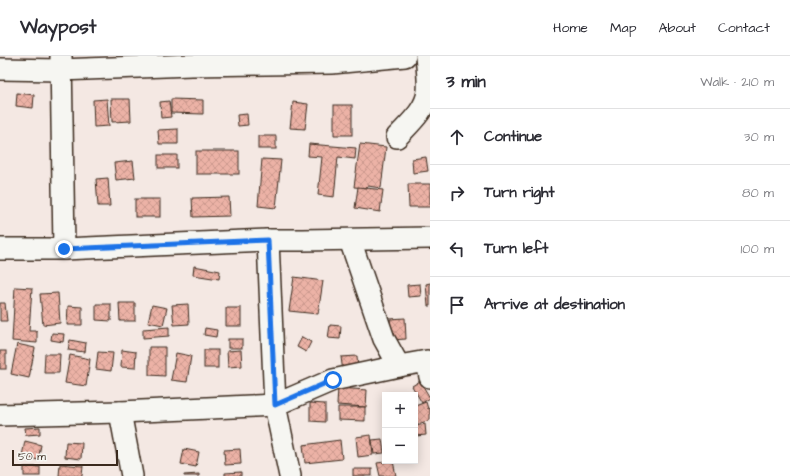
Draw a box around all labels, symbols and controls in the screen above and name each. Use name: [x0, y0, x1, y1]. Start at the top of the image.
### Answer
text: Waypost: [20, 14, 96, 41]
text: Home: [553, 18, 588, 38]
text: Map: [610, 18, 636, 38]
text: About: [658, 18, 696, 38]
text: Contact: [718, 18, 770, 38]
text: 3 min: [446, 70, 486, 94]
text: Walk · 210 m: [700, 73, 774, 91]
icon: ahead: [446, 126, 468, 148]
text: Continue: [484, 126, 542, 147]
text: 30 m: [744, 128, 774, 146]
icon: right: [446, 182, 468, 204]
text: Turn right: [484, 182, 555, 203]
text: 80 m: [742, 184, 774, 202]
icon: left: [446, 238, 468, 260]
text: Turn left: [484, 238, 548, 259]
route end: [55, 240, 73, 258]
text: 100 m: [741, 240, 774, 258]
icon: arrive: [446, 294, 468, 316]
text: Arrive at destination: [484, 294, 625, 315]
route start: [324, 371, 342, 389]
map controls: [382, 392, 418, 464]
button: +: [382, 392, 418, 428]
button: −: [382, 428, 418, 464]
scale bar: [12, 448, 118, 467]
text: 50 m: [18, 449, 46, 464]

